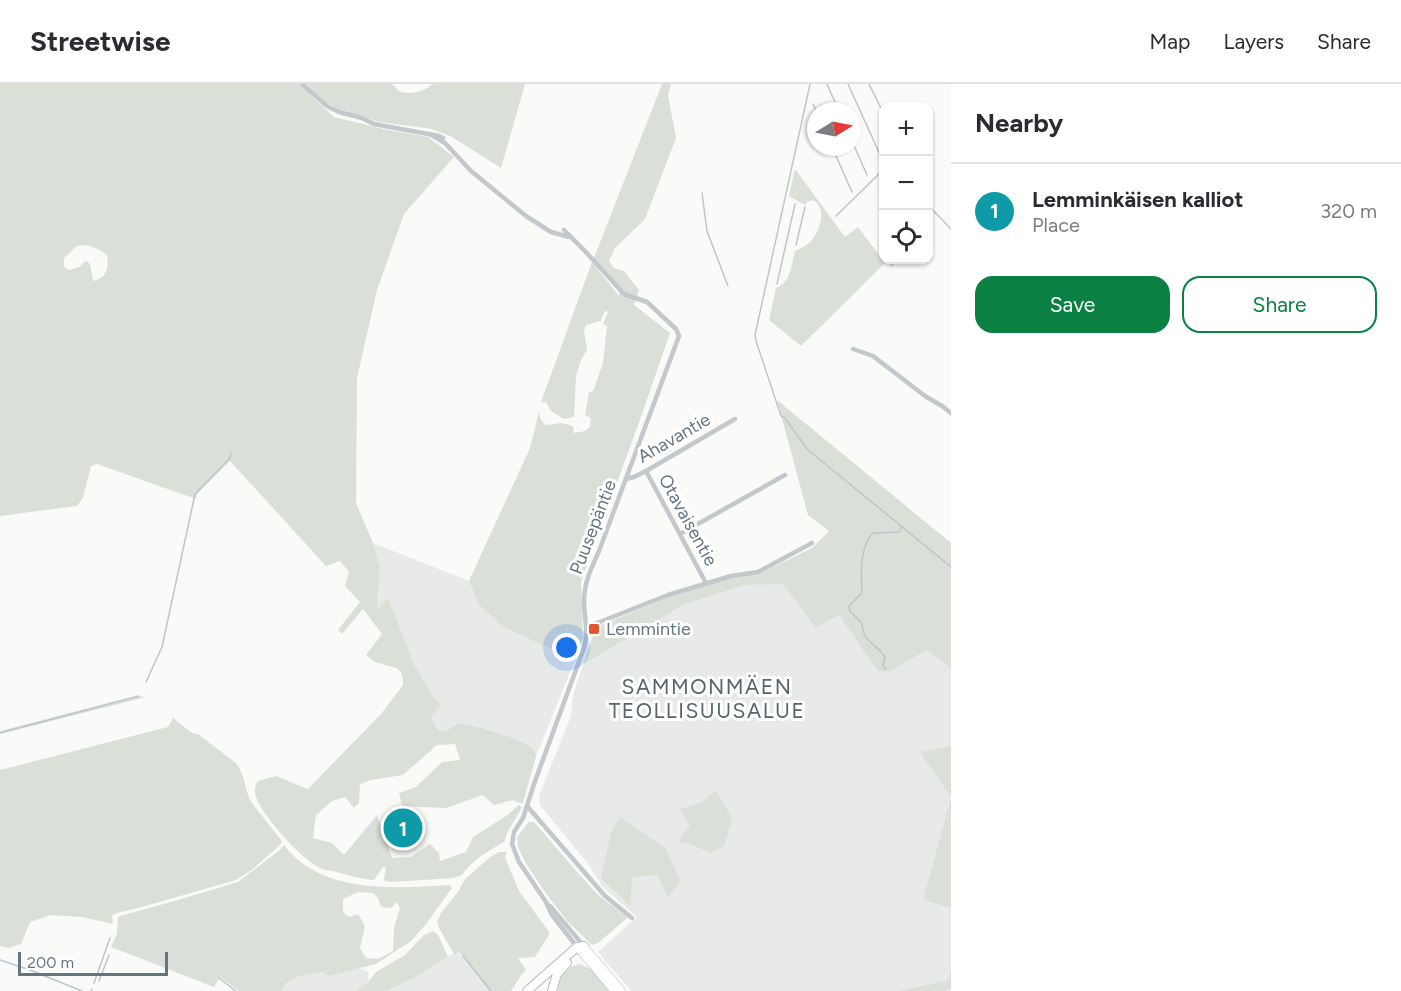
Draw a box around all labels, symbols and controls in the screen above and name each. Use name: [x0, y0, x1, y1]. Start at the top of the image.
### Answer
text: Streetwise: [30, 24, 170, 58]
text: Map: [1150, 29, 1190, 54]
text: Layers: [1223, 29, 1284, 54]
text: Share: [1317, 29, 1371, 54]
north arrow: [807, 102, 861, 156]
map controls: [879, 102, 933, 264]
button: +: [879, 102, 933, 156]
text: Nearby: [975, 107, 1063, 139]
button: −: [879, 156, 933, 210]
text: Lemminkäisen kalliot: [1032, 186, 1243, 213]
text: 1: [990, 199, 999, 223]
text: 320 m: [1320, 199, 1377, 223]
button: locate: [879, 210, 933, 264]
text: Place: [1032, 213, 1080, 237]
button: Save: [975, 276, 1170, 333]
button: Share: [1182, 276, 1377, 333]
street label: Ahavantie: [634, 408, 714, 468]
street label: Otavaisentie: [654, 470, 722, 570]
street label: Puusepäntie: [565, 477, 621, 577]
place label: Lemmintie: [606, 618, 691, 640]
marker: Lemmintie: [587, 622, 601, 636]
your location: [552, 633, 581, 662]
district label: SAMMONMÄEN TEOLLISUUSALUE: [609, 674, 805, 723]
pin: 1: [384, 806, 422, 850]
scale bar: [18, 949, 168, 976]
text: 200 m: [27, 953, 74, 972]

